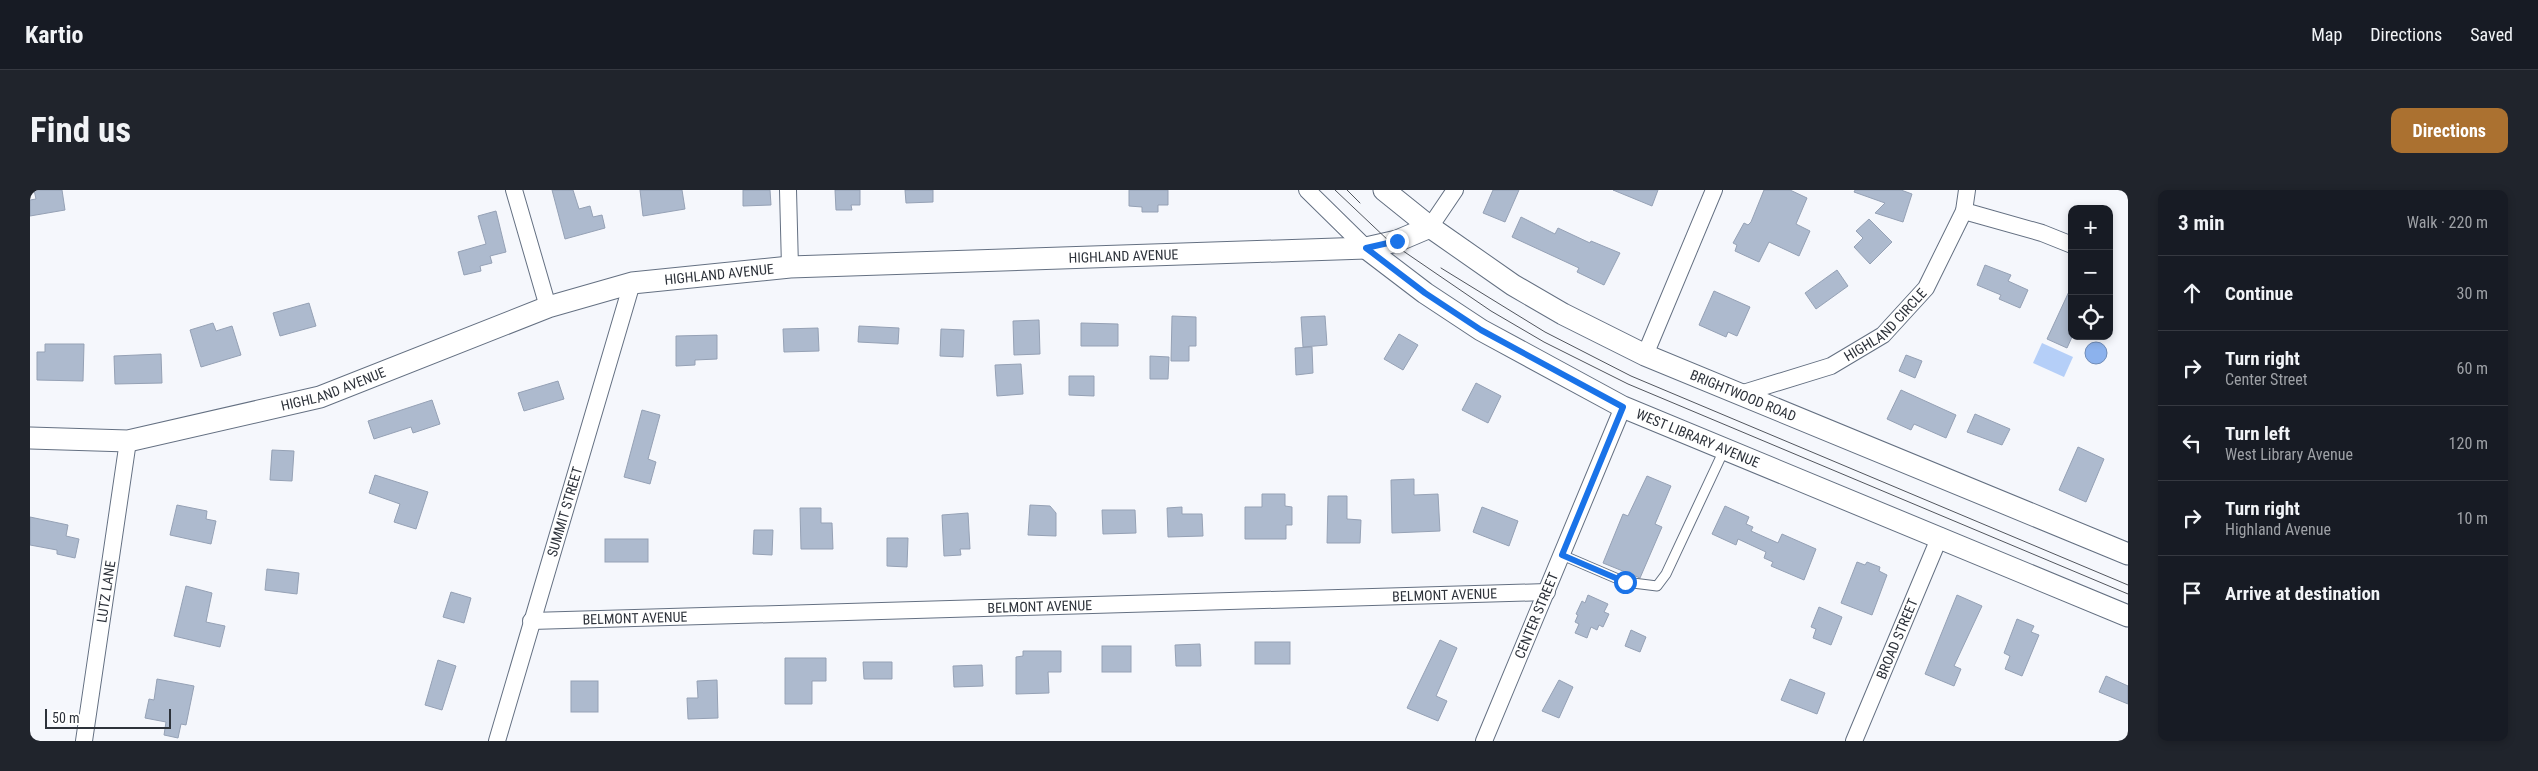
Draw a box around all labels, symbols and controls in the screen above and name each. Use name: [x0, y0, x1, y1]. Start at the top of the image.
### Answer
text: Kartio: [25, 21, 83, 49]
text: Map: [2311, 24, 2342, 45]
text: Directions: [2370, 24, 2442, 45]
text: Saved: [2470, 24, 2513, 45]
button: Directions: [2391, 108, 2508, 153]
text: Find us: [30, 110, 131, 151]
map controls: [2068, 205, 2113, 340]
button: +: [2068, 205, 2113, 250]
text: 3 min: [2178, 211, 2225, 235]
text: Walk · 220 m: [2407, 213, 2488, 232]
route end: [1386, 230, 1409, 253]
street label: HIGHLAND AVENUE: [1068, 246, 1179, 266]
button: −: [2068, 250, 2113, 295]
street label: HIGHLAND AVENUE: [664, 261, 774, 288]
icon: ahead: [2178, 279, 2206, 307]
text: Continue: [2225, 282, 2293, 305]
text: 30 m: [2456, 284, 2488, 303]
street label: HIGHLAND CIRCLE: [1841, 285, 1930, 364]
button: locate: [2068, 295, 2113, 340]
text: Turn right: [2225, 347, 2300, 370]
icon: right: [2178, 354, 2206, 382]
text: 60 m: [2456, 359, 2488, 378]
street label: HIGHLAND AVENUE: [279, 364, 388, 414]
street label: BRIGHTWOOD ROAD: [1688, 366, 1799, 424]
text: Center Street: [2225, 370, 2308, 389]
street label: WEST LIBRARY AVENUE: [1634, 405, 1762, 471]
text: Turn left: [2225, 422, 2290, 445]
icon: left: [2178, 429, 2206, 457]
text: 120 m: [2449, 434, 2488, 453]
text: West Library Avenue: [2225, 445, 2353, 464]
street label: SUMMIT STREET: [544, 465, 585, 559]
text: Turn right: [2225, 497, 2300, 520]
icon: right: [2178, 504, 2206, 532]
text: 10 m: [2456, 509, 2488, 528]
text: Highland Avenue: [2225, 520, 2331, 539]
street label: LUTZ LANE: [93, 559, 118, 624]
street label: CENTER STREET: [1511, 570, 1561, 661]
route start: [1614, 571, 1637, 594]
icon: arrive: [2178, 579, 2206, 607]
text: Arrive at destination: [2225, 582, 2380, 605]
street label: BELMONT AVENUE: [1392, 585, 1497, 604]
street label: BROAD STREET: [1873, 596, 1921, 681]
street label: BELMONT AVENUE: [987, 597, 1092, 616]
street label: BELMONT AVENUE: [582, 609, 688, 628]
scale bar: [45, 706, 171, 729]
text: 50 m: [52, 710, 80, 726]

